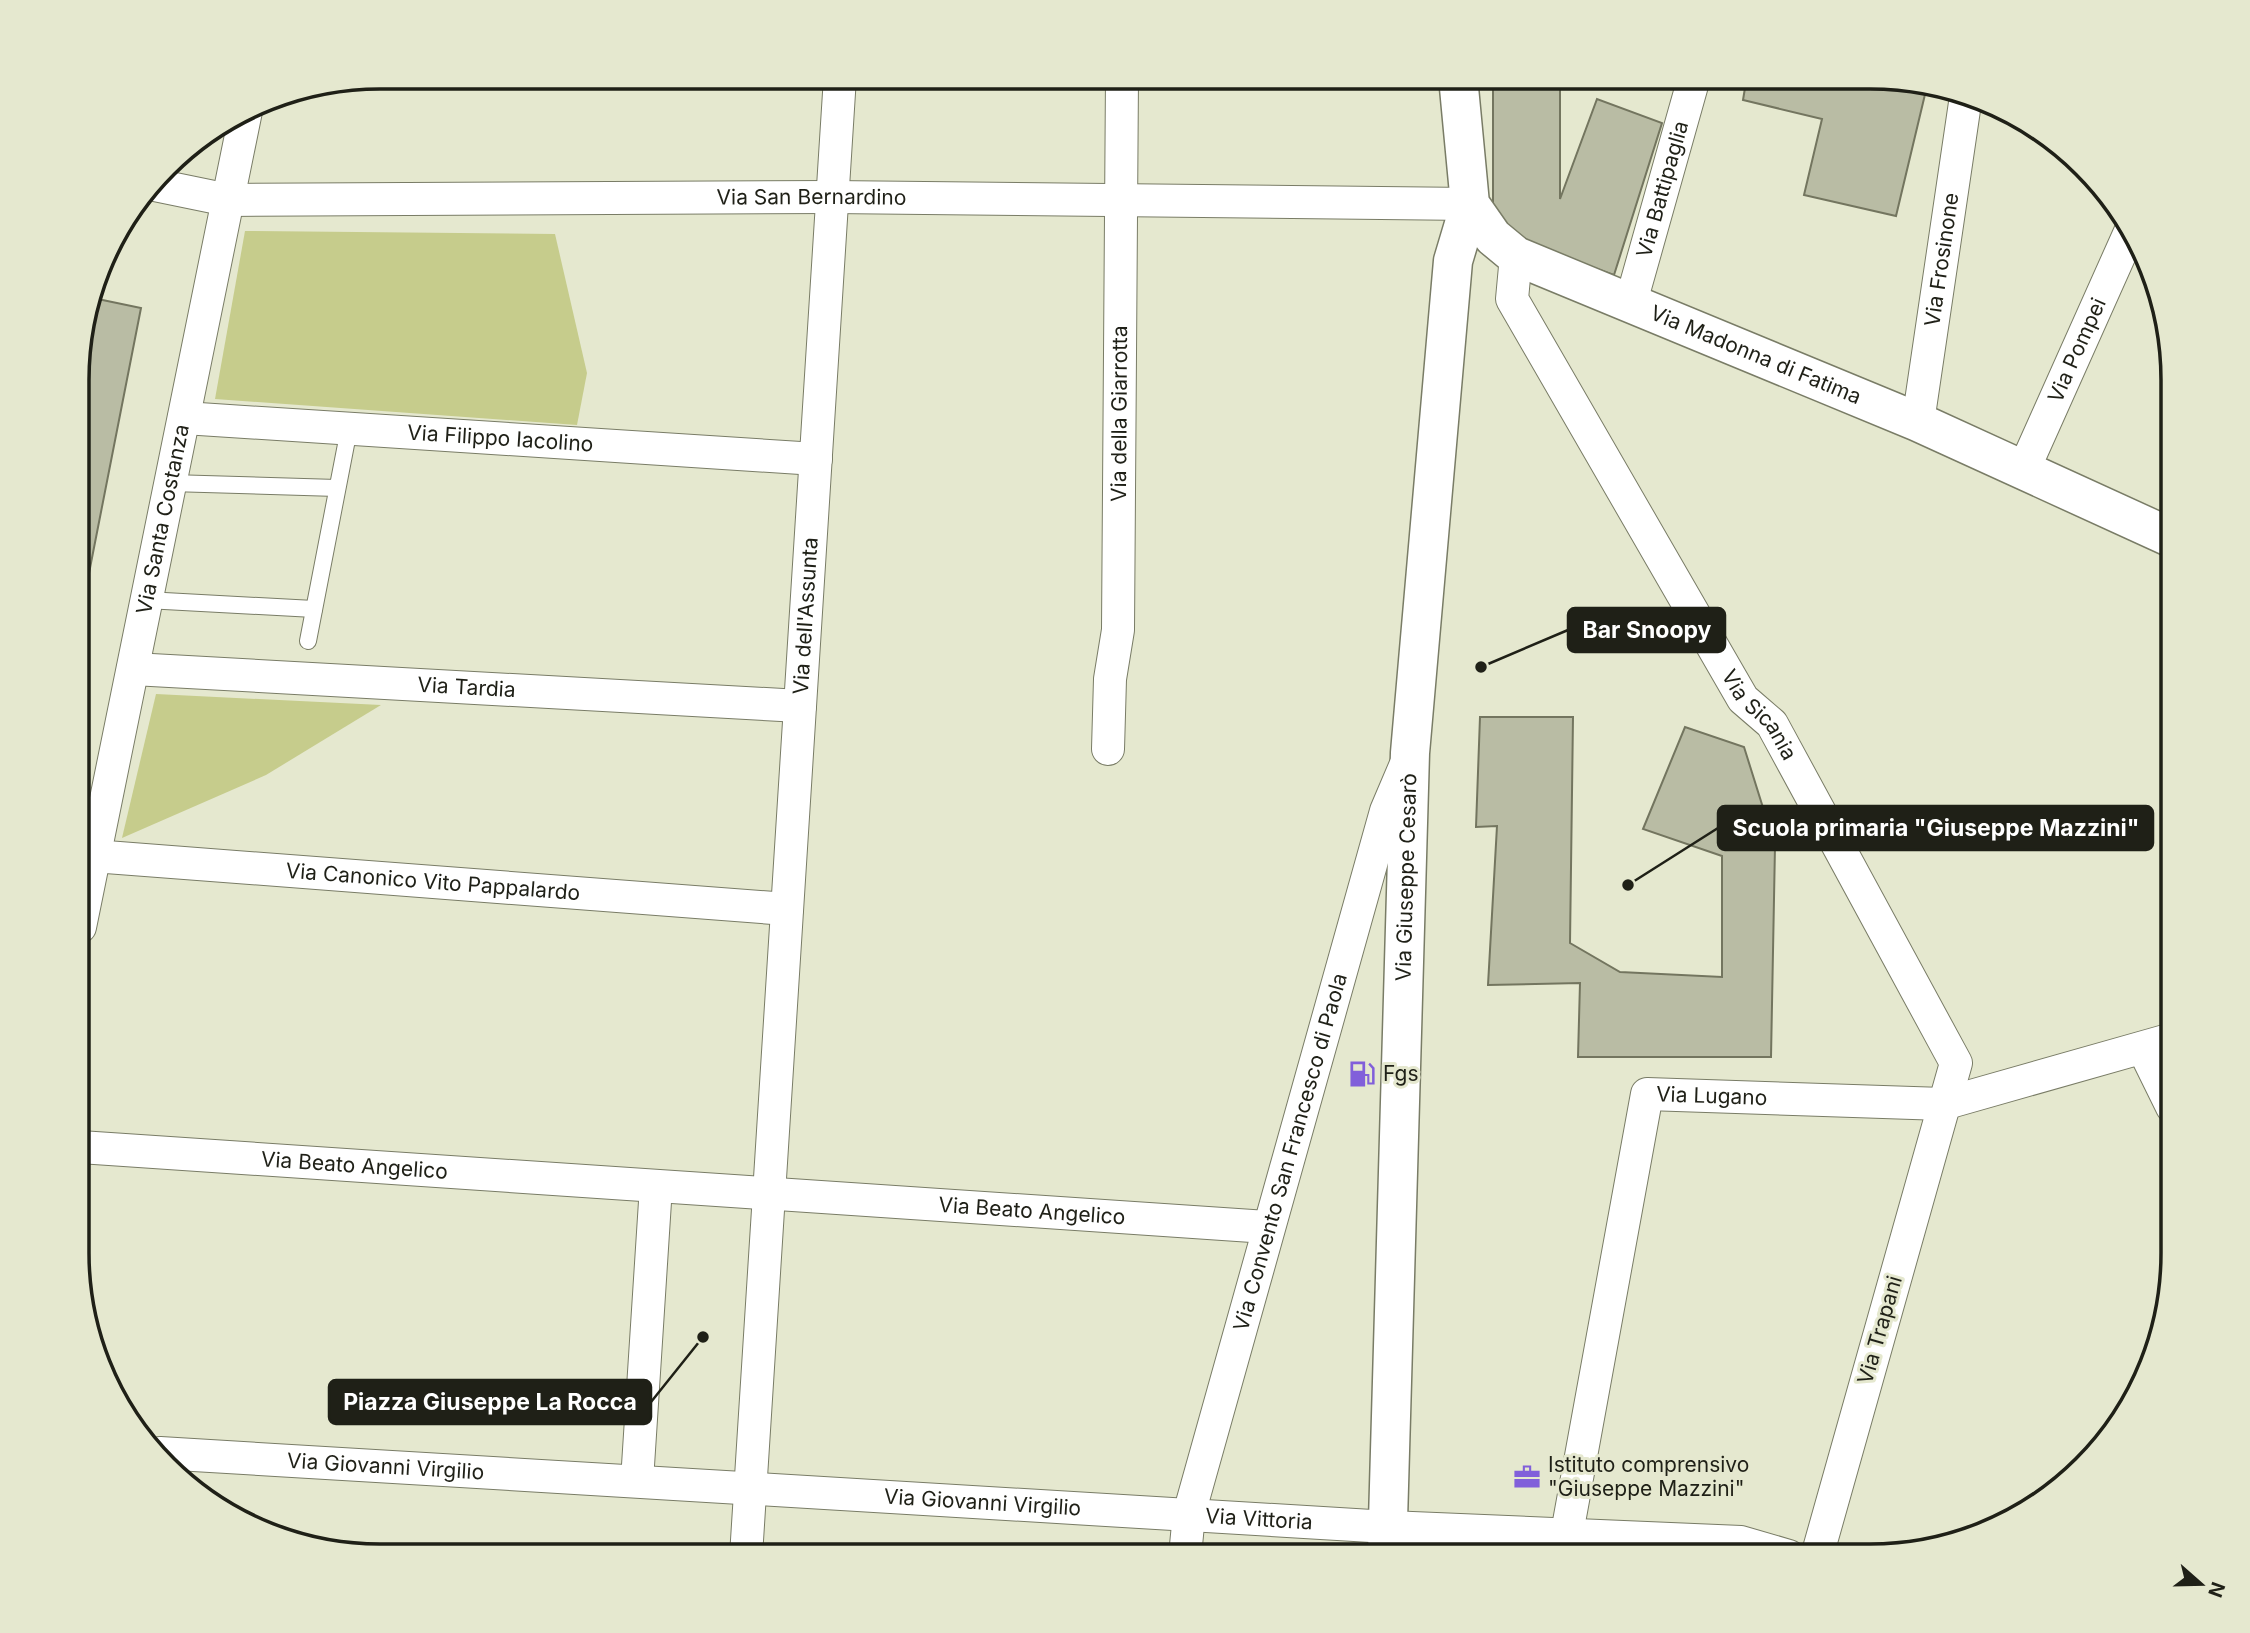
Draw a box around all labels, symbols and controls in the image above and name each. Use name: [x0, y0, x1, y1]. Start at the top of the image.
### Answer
street label: Via Battipaglia: [1631, 118, 1693, 260]
street label: Via San Bernardino: [716, 184, 907, 210]
street label: Via Frosinone: [1919, 191, 1964, 328]
street label: Via Pompei: [2042, 294, 2111, 406]
street label: Via Madonna di Fatima: [1647, 300, 1865, 409]
street label: Via della Giarrotta: [1106, 325, 1132, 502]
street label: Via Filippo Iacolino: [407, 420, 594, 457]
street label: Via Santa Costanza: [131, 422, 194, 616]
street label: Via dell'Assunta: [788, 536, 823, 695]
callout: Bar Snoopy: [1568, 608, 1725, 652]
text: Bar Snoopy: [1583, 616, 1712, 644]
street label: Via Sicania: [1717, 665, 1802, 764]
street label: Via Tardia: [417, 672, 516, 702]
street label: Via Giuseppe Cesarò: [1390, 773, 1421, 982]
callout: Scuola primaria "Giuseppe Mazzini": [1718, 806, 2153, 850]
text: Scuola primaria "Giuseppe Mazzini": [1732, 814, 2140, 842]
street label: Via Canonico Vito Pappalardo: [285, 858, 581, 905]
street label: Via Convento San Francesco di Paola: [1228, 970, 1352, 1334]
fuel station icon: Fgs: [1347, 1059, 1377, 1089]
place label: Fgs: [1383, 1061, 1419, 1086]
street label: Via Lugano: [1656, 1081, 1768, 1110]
street label: Via Beato Angelico: [260, 1146, 449, 1184]
street label: Via Beato Angelico: [938, 1192, 1126, 1229]
street label: Via Trapani: [1852, 1273, 1907, 1387]
callout: Piazza Giuseppe La Rocca: [329, 1380, 651, 1424]
text: Piazza Giuseppe La Rocca: [343, 1388, 637, 1416]
street label: Via Giovanni Virgilio: [286, 1448, 485, 1485]
place label: Istituto comprensivo "Giuseppe Mazzini": [1548, 1452, 1749, 1501]
office icon: Istituto comprensivo "Giuseppe Mazzini": [1512, 1462, 1542, 1492]
street label: Via Giovanni Virgilio: [883, 1484, 1082, 1520]
street label: Via Vittoria: [1205, 1503, 1314, 1534]
north arrow: [2166, 1549, 2236, 1619]
text: N: [2203, 1579, 2230, 1600]

